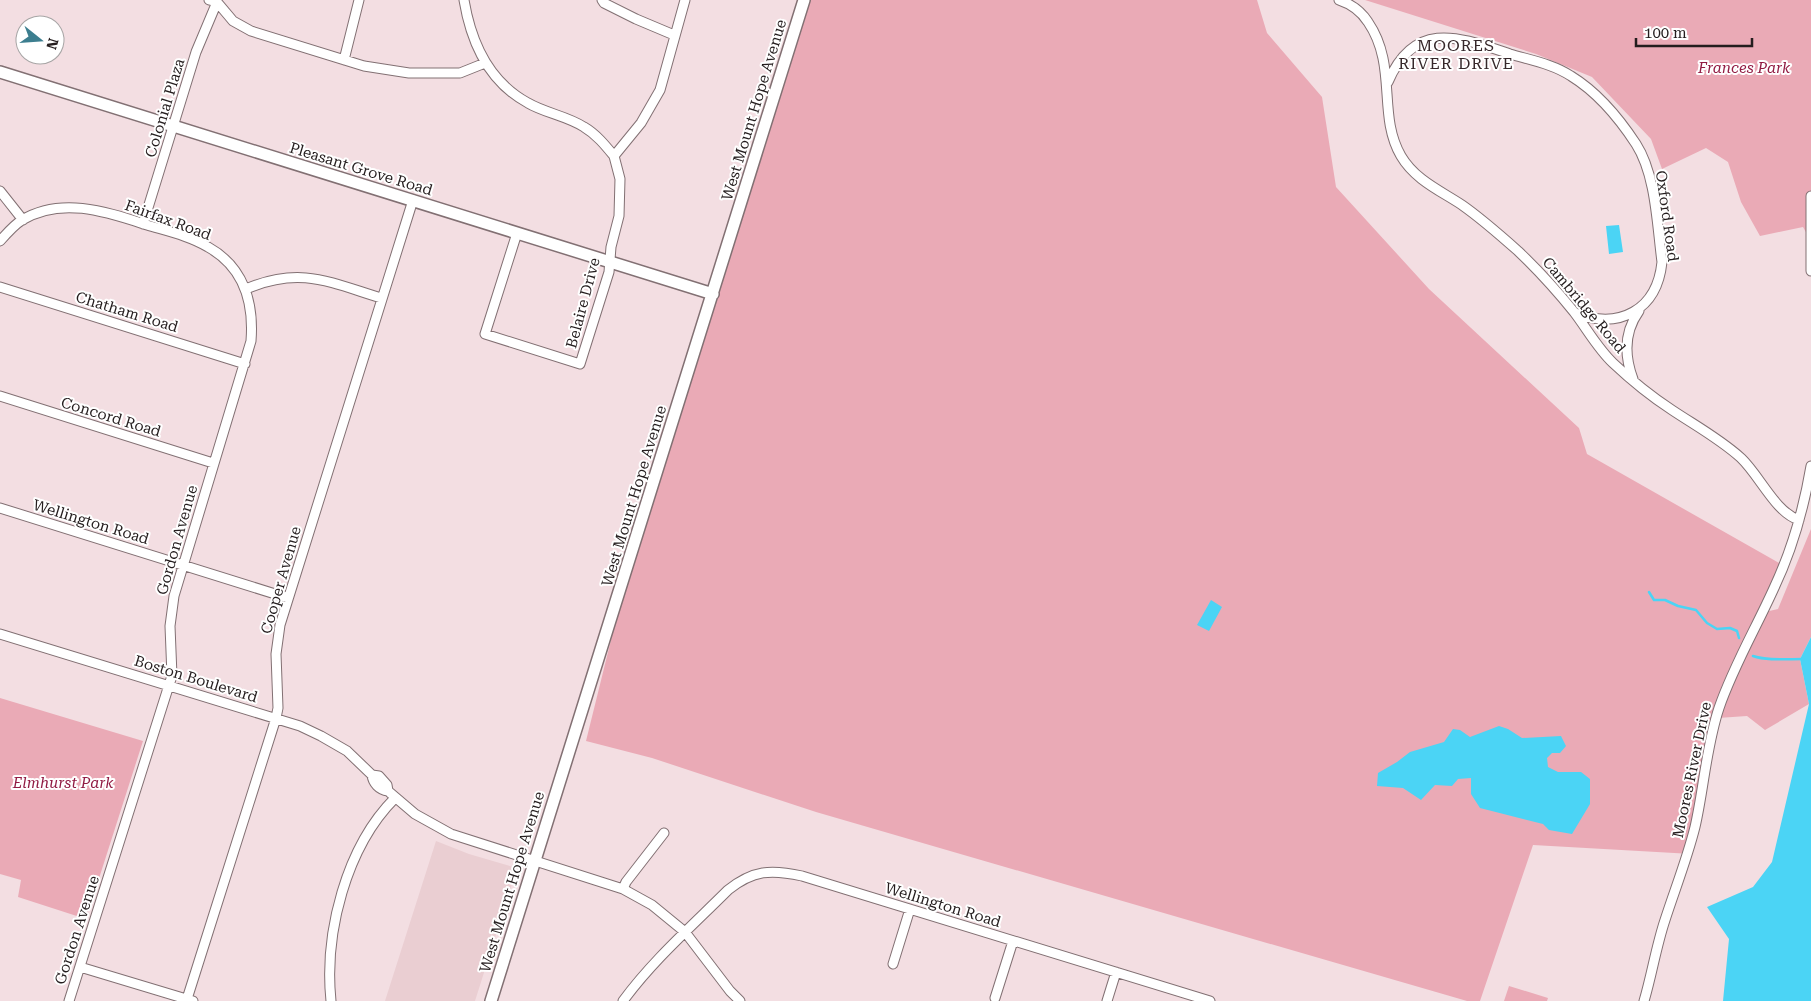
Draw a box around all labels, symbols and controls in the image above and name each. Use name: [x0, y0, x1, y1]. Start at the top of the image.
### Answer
north arrow: [15, 15, 65, 65]
scale bar: [1636, 15, 1752, 47]
street label: West Mount Hope Avenue: [718, 17, 790, 203]
text: 100 m: [1644, 24, 1687, 42]
text: N: [43, 36, 62, 52]
district label: MOORES RIVER DRIVE: [1398, 36, 1514, 73]
street label: Colonial Plaza: [141, 56, 189, 160]
park label: Frances Park: [1697, 59, 1791, 77]
street label: Pleasant Grove Road: [287, 139, 435, 199]
street label: Oxford Road: [1652, 169, 1682, 263]
street label: Fairfax Road: [122, 196, 214, 244]
street label: Cambridge Road: [1539, 253, 1630, 357]
street label: Belaire Drive: [562, 256, 604, 350]
street label: Chatham Road: [74, 288, 181, 336]
street label: Concord Road: [59, 393, 164, 441]
street label: West Mount Hope Avenue: [598, 403, 670, 589]
street label: Gordon Avenue: [153, 483, 201, 597]
street label: Wellington Road: [31, 496, 151, 548]
street label: Cooper Avenue: [257, 524, 305, 636]
street label: Boston Boulevard: [132, 652, 260, 706]
street label: Moores River Drive: [1669, 700, 1715, 840]
park label: Elmhurst Park: [12, 774, 114, 792]
street label: West Mount Hope Avenue: [476, 789, 548, 975]
street label: Gordon Avenue: [51, 873, 103, 987]
street label: Wellington Road: [883, 879, 1003, 931]

